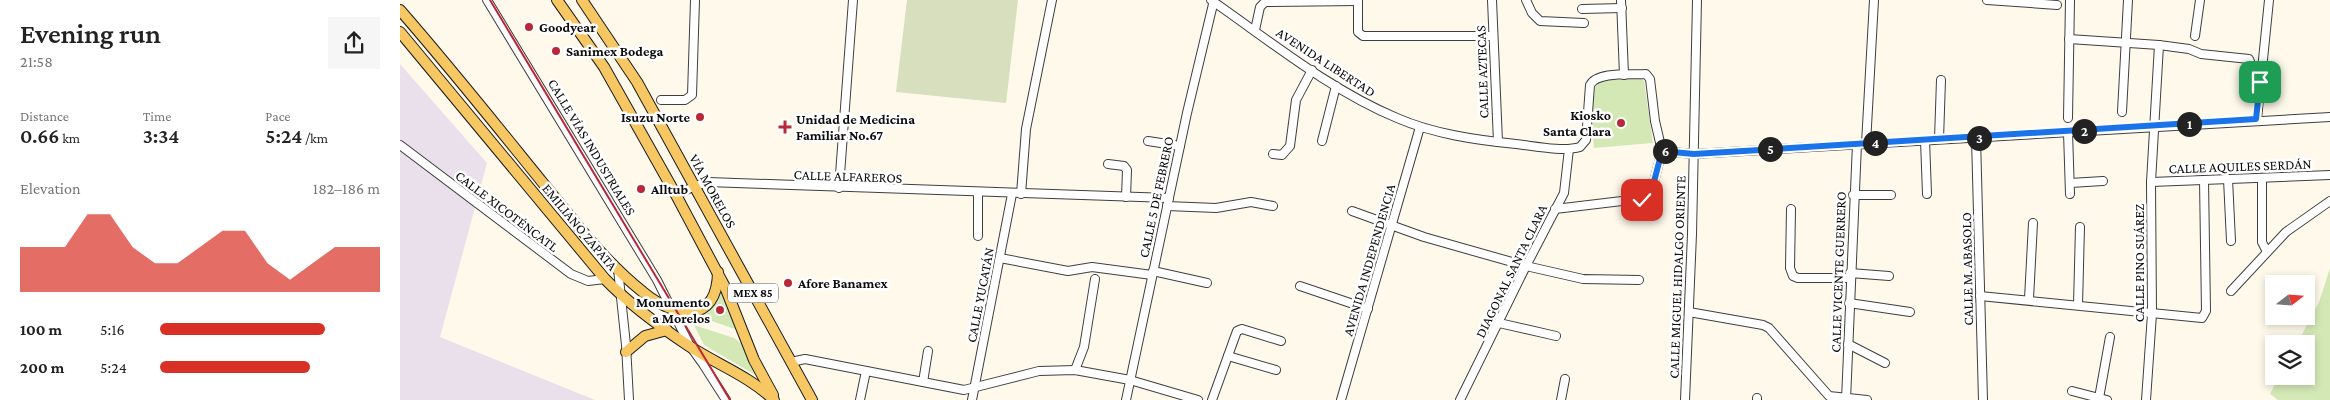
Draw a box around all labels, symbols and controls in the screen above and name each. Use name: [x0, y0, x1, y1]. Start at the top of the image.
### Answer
button: share: [328, 17, 380, 69]
text: Evening run: [20, 18, 161, 49]
place label: Goodyear: [539, 19, 596, 35]
marker: Goodyear: [523, 21, 535, 33]
street label: AVENIDA LIBERTAD: [1273, 24, 1379, 100]
street label: CALLE AZTECAS: [1472, 25, 1492, 119]
place label: Sanimex Bodega: [566, 43, 664, 59]
marker: Sanimex Bodega: [550, 45, 562, 57]
text: 21:58: [20, 53, 53, 70]
pin: [2239, 61, 2281, 103]
icon: arrive: [2246, 68, 2274, 96]
street label: CALLE VÍAS INDUSTRIALES: [545, 76, 639, 219]
place label: Kiosko Santa Clara: [1543, 107, 1611, 139]
text: Distance: [20, 108, 69, 124]
text: Time: [143, 108, 171, 124]
text: Pace: [265, 108, 291, 124]
place label: Isuzu Norte: [621, 109, 690, 125]
marker: Isuzu Norte: [694, 111, 706, 123]
place label: Unidad de Medicina Familiar No.67: [796, 111, 915, 143]
pin: 1: [2176, 112, 2202, 136]
text: 1: [2187, 116, 2192, 132]
marker: Kiosko Santa Clara: [1615, 117, 1627, 129]
pin: 2: [2072, 118, 2096, 144]
marker: Unidad de Medicina Familiar No.67: [778, 120, 792, 134]
text: 2: [2081, 123, 2088, 139]
text: 0.66: [20, 124, 60, 148]
text: 3:34: [143, 124, 179, 148]
text: 5:24: [265, 124, 302, 148]
pin: 3: [1966, 126, 1992, 150]
text: km: [60, 130, 80, 146]
text: /km: [302, 130, 328, 146]
pin: 4: [1862, 130, 1888, 156]
text: 3: [1976, 130, 1983, 146]
street label: CALLE 5 DE FEBRERO: [1135, 135, 1177, 259]
text: 4: [1872, 135, 1879, 151]
pin: 5: [1758, 136, 1782, 162]
pin: 6: [1652, 138, 1678, 164]
text: 5: [1767, 141, 1774, 157]
text: 6: [1662, 143, 1669, 159]
street label: VÍA MORELOS: [686, 151, 740, 231]
street label: CALLE AQUILES SERDÁN: [2168, 156, 2312, 176]
street label: CALLE ALFAREROS: [793, 166, 903, 186]
street label: CALLE XICOTÉNCATL: [452, 167, 562, 255]
street label: CALLE MIGUEL HIDALGO ORIENTE: [1665, 175, 1689, 379]
pin: [1621, 179, 1663, 221]
text: Elevation: [20, 180, 81, 197]
text: 182–186 m: [313, 180, 380, 197]
street label: EMILIANO ZAPATA: [539, 180, 621, 274]
place label: Alltub: [650, 181, 688, 197]
street label: AVENIDA INDEPENDENCIA: [1340, 182, 1398, 338]
marker: Alltub: [635, 183, 647, 195]
icon: check: [1628, 186, 1656, 214]
street label: CALLE VICENTE GUERRERO: [1827, 191, 1849, 353]
street label: DIAGONAL SANTA CLARA: [1472, 202, 1550, 340]
street label: CALLE PINO SUÁREZ: [2131, 204, 2147, 322]
street label: CALLE M. ABASOLO: [1958, 212, 1976, 326]
street label: CALLE YUCATÁN: [963, 246, 997, 344]
place label: Afore Banamex: [797, 275, 889, 291]
north arrow: [2265, 275, 2315, 325]
map controls: [2265, 275, 2315, 385]
marker: Afore Banamex: [782, 277, 794, 289]
road number: MEX 85: [728, 284, 778, 302]
place label: Monumento a Morelos: [636, 294, 710, 326]
marker: Monumento a Morelos: [714, 304, 726, 316]
text: 100 m: [20, 321, 62, 338]
text: 5:16: [100, 321, 125, 338]
button: layers: [2265, 335, 2315, 385]
text: 200 m: [20, 359, 64, 376]
text: 5:24: [100, 359, 127, 376]

